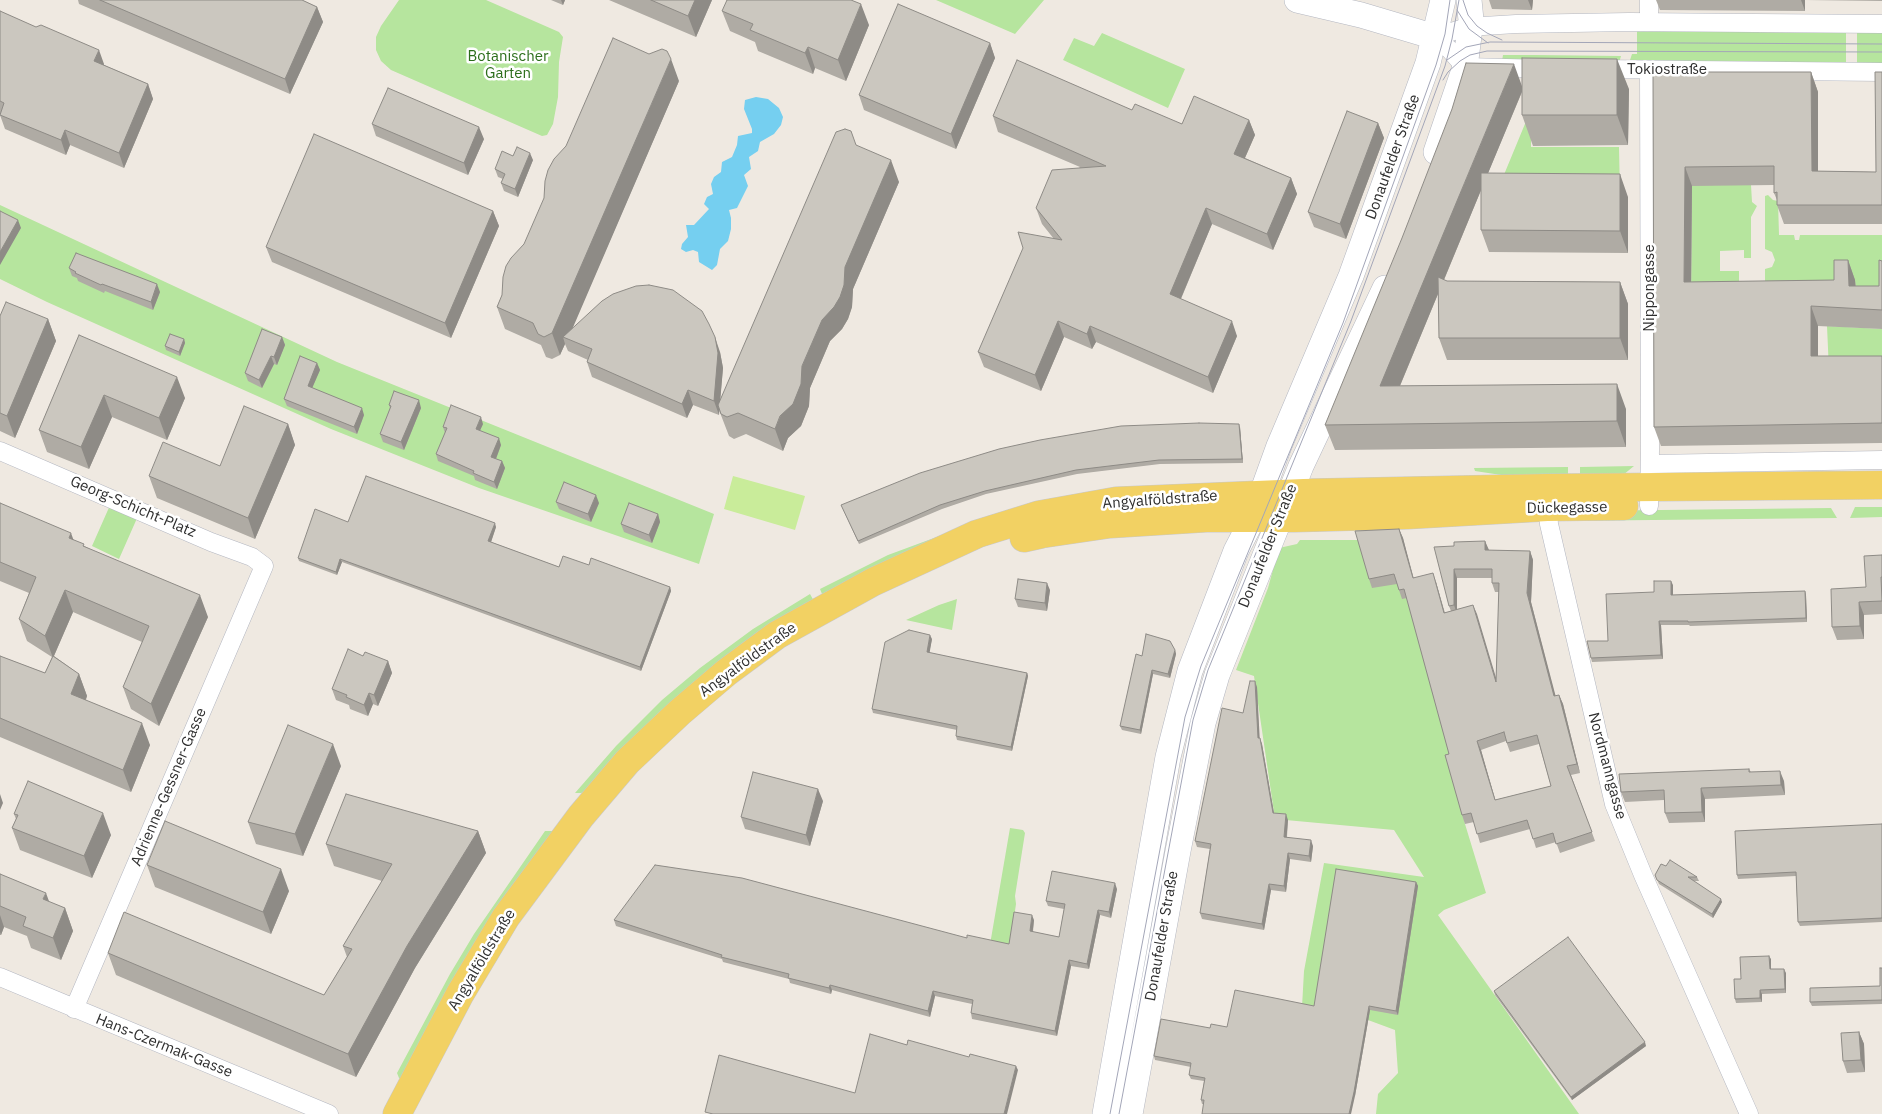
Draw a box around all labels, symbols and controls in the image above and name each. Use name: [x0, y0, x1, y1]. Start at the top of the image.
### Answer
park label: Botanischer Garten: [468, 48, 548, 83]
street label: Tokiostraße: [1627, 61, 1707, 79]
street label: Donaufelder Straße: [1362, 92, 1424, 222]
street label: Nippongasse: [1641, 244, 1659, 332]
street label: Georg-Schicht-Platz: [67, 472, 199, 542]
street label: Donaufelder Straße: [1235, 481, 1301, 611]
street label: Angyalföldstraße: [1102, 487, 1218, 513]
street label: Dückegasse: [1527, 498, 1607, 518]
street label: Angyalföldstraße: [696, 619, 800, 701]
street label: Adrienne-Gessner-Gasse: [128, 705, 210, 869]
street label: Nordmanngasse: [1584, 711, 1630, 821]
street label: Donaufelder Straße: [1142, 869, 1182, 1003]
street label: Angyalföldstraße: [445, 906, 519, 1014]
street label: Hans-Czermak-Gasse: [93, 1010, 235, 1082]

